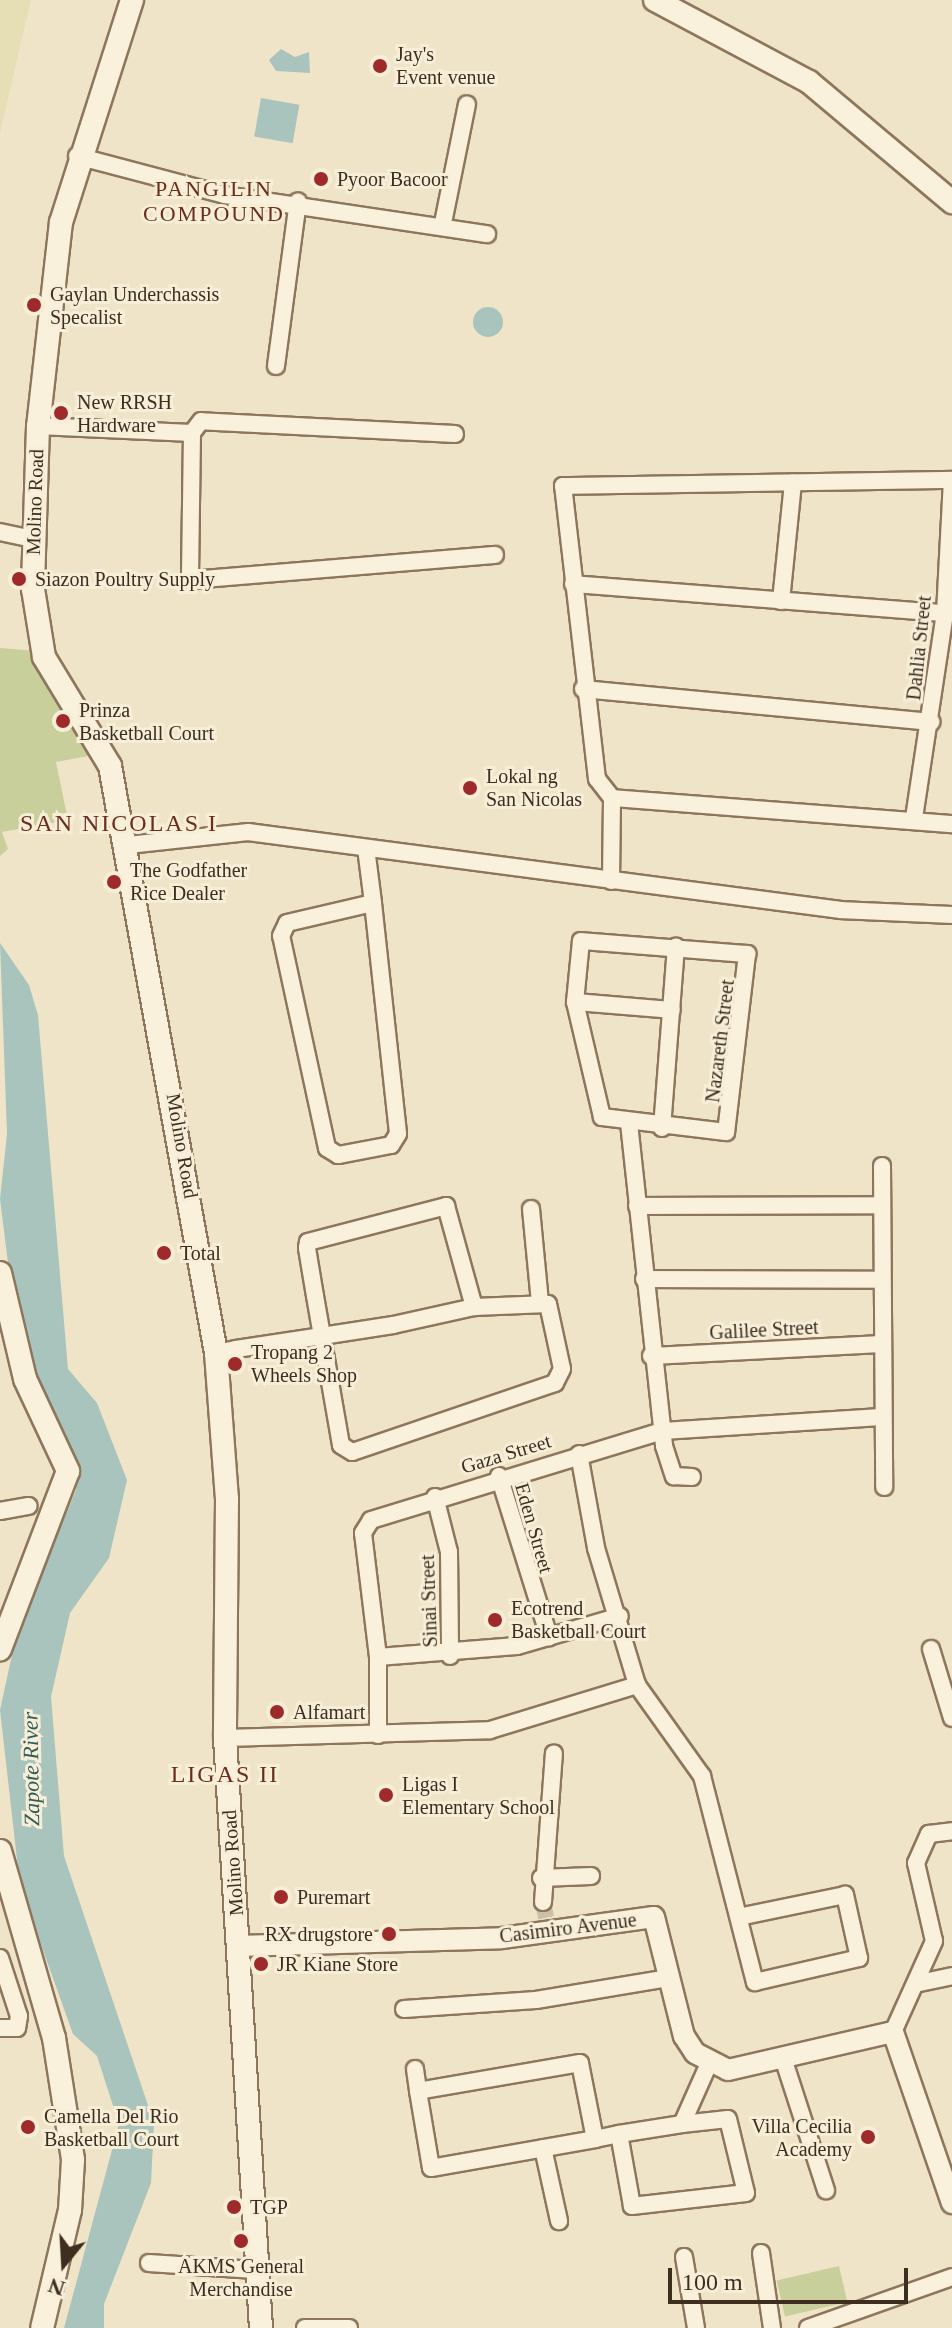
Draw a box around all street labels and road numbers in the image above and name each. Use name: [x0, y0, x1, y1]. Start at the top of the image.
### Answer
street label: Molino Road: [21, 449, 49, 555]
street label: Dahlia Street: [902, 595, 936, 701]
street label: Nazareth Street: [701, 978, 739, 1104]
street label: Molino Road: [161, 1092, 203, 1200]
street label: Galilee Street: [709, 1315, 819, 1345]
street label: Gaza Street: [458, 1429, 554, 1479]
street label: Eden Street: [510, 1480, 558, 1576]
street label: Sinai Street: [415, 1554, 443, 1648]
street label: Molino Road: [217, 1809, 249, 1917]
street label: Casimiro Avenue: [498, 1908, 638, 1948]

